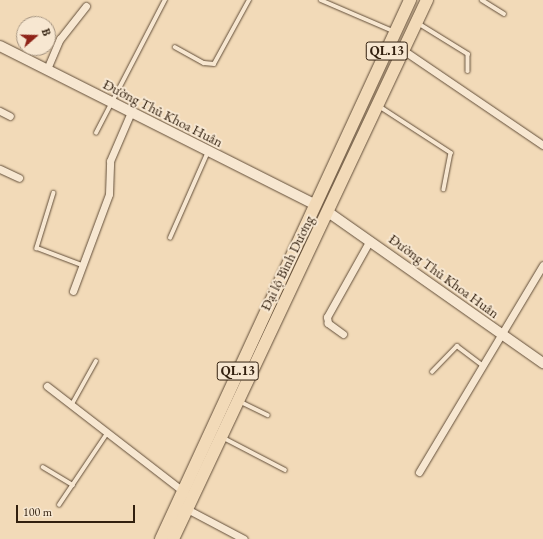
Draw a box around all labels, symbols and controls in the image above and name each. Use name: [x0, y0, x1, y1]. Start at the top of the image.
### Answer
north arrow: [16, 16, 56, 56]
text: B: [39, 27, 54, 38]
road number: QL.13: [365, 40, 409, 62]
street label: Đường Thủ Khoa Huân: [100, 76, 226, 150]
street label: Đại lộ Bình Dương: [257, 213, 317, 313]
street label: Đường Thủ Khoa Huân: [386, 230, 502, 322]
road number: QL.13: [216, 360, 260, 382]
scale bar: [18, 497, 137, 523]
text: 100 m: [23, 504, 52, 520]

